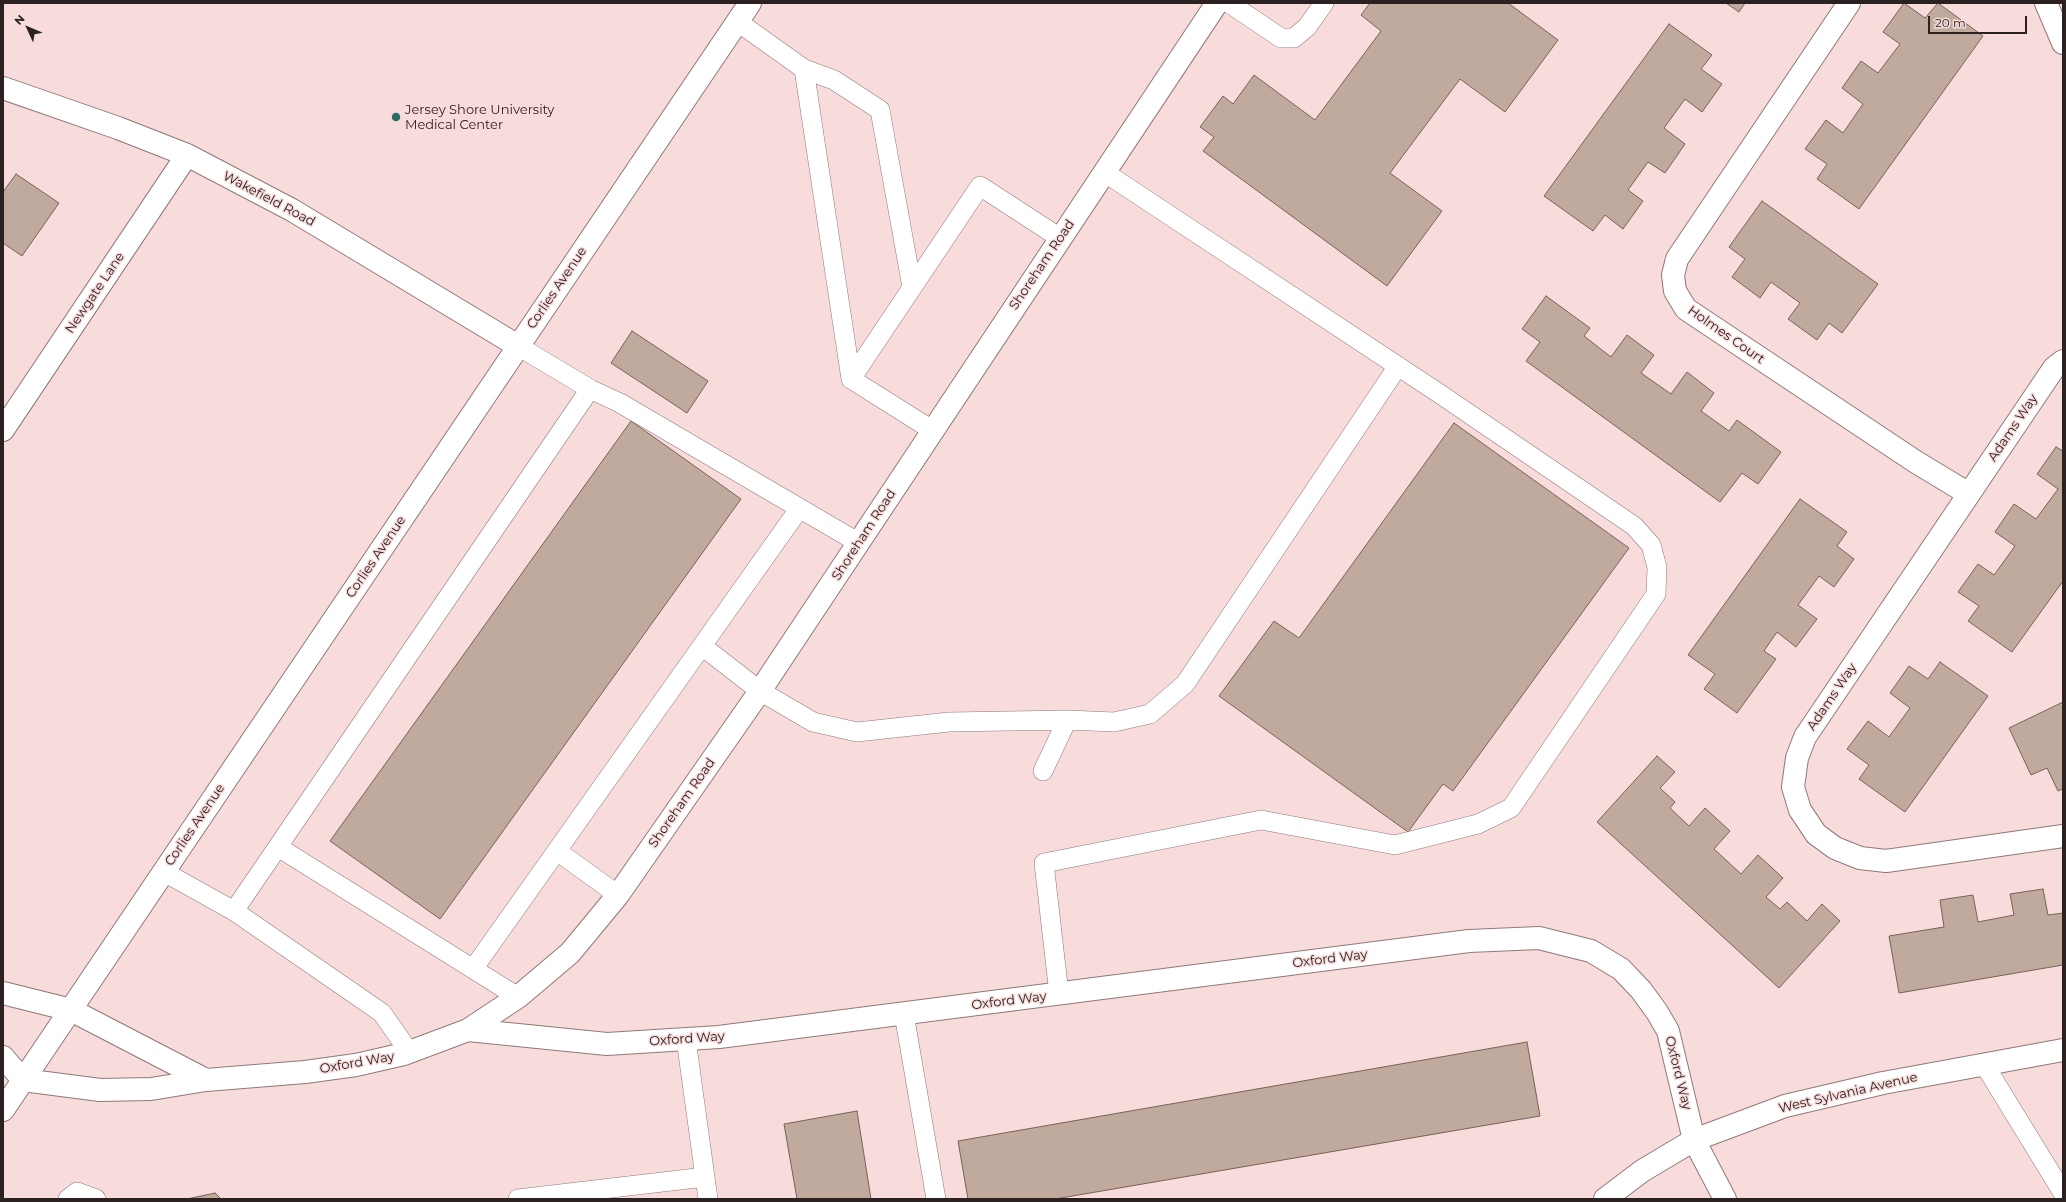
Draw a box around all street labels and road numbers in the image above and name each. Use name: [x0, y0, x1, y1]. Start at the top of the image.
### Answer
street label: Wakefield Road: [220, 168, 318, 230]
street label: Shoreham Road: [1006, 217, 1078, 313]
street label: Corlies Avenue: [524, 244, 590, 332]
street label: Newgate Lane: [62, 250, 128, 336]
street label: Holmes Court: [1685, 303, 1767, 367]
street label: Adams Way: [1985, 392, 2041, 464]
street label: Shoreham Road: [829, 487, 899, 583]
street label: Corlies Avenue: [343, 513, 409, 601]
street label: Adams Way: [1804, 661, 1860, 733]
street label: Shoreham Road: [645, 755, 719, 851]
street label: Corlies Avenue: [162, 781, 228, 869]
street label: Oxford Way: [1292, 947, 1368, 971]
street label: Oxford Way: [971, 989, 1047, 1013]
street label: Oxford Way: [649, 1029, 725, 1049]
street label: Oxford Way: [1661, 1034, 1695, 1112]
street label: Oxford Way: [318, 1049, 396, 1077]
street label: West Sylvania Avenue: [1777, 1069, 1919, 1117]

